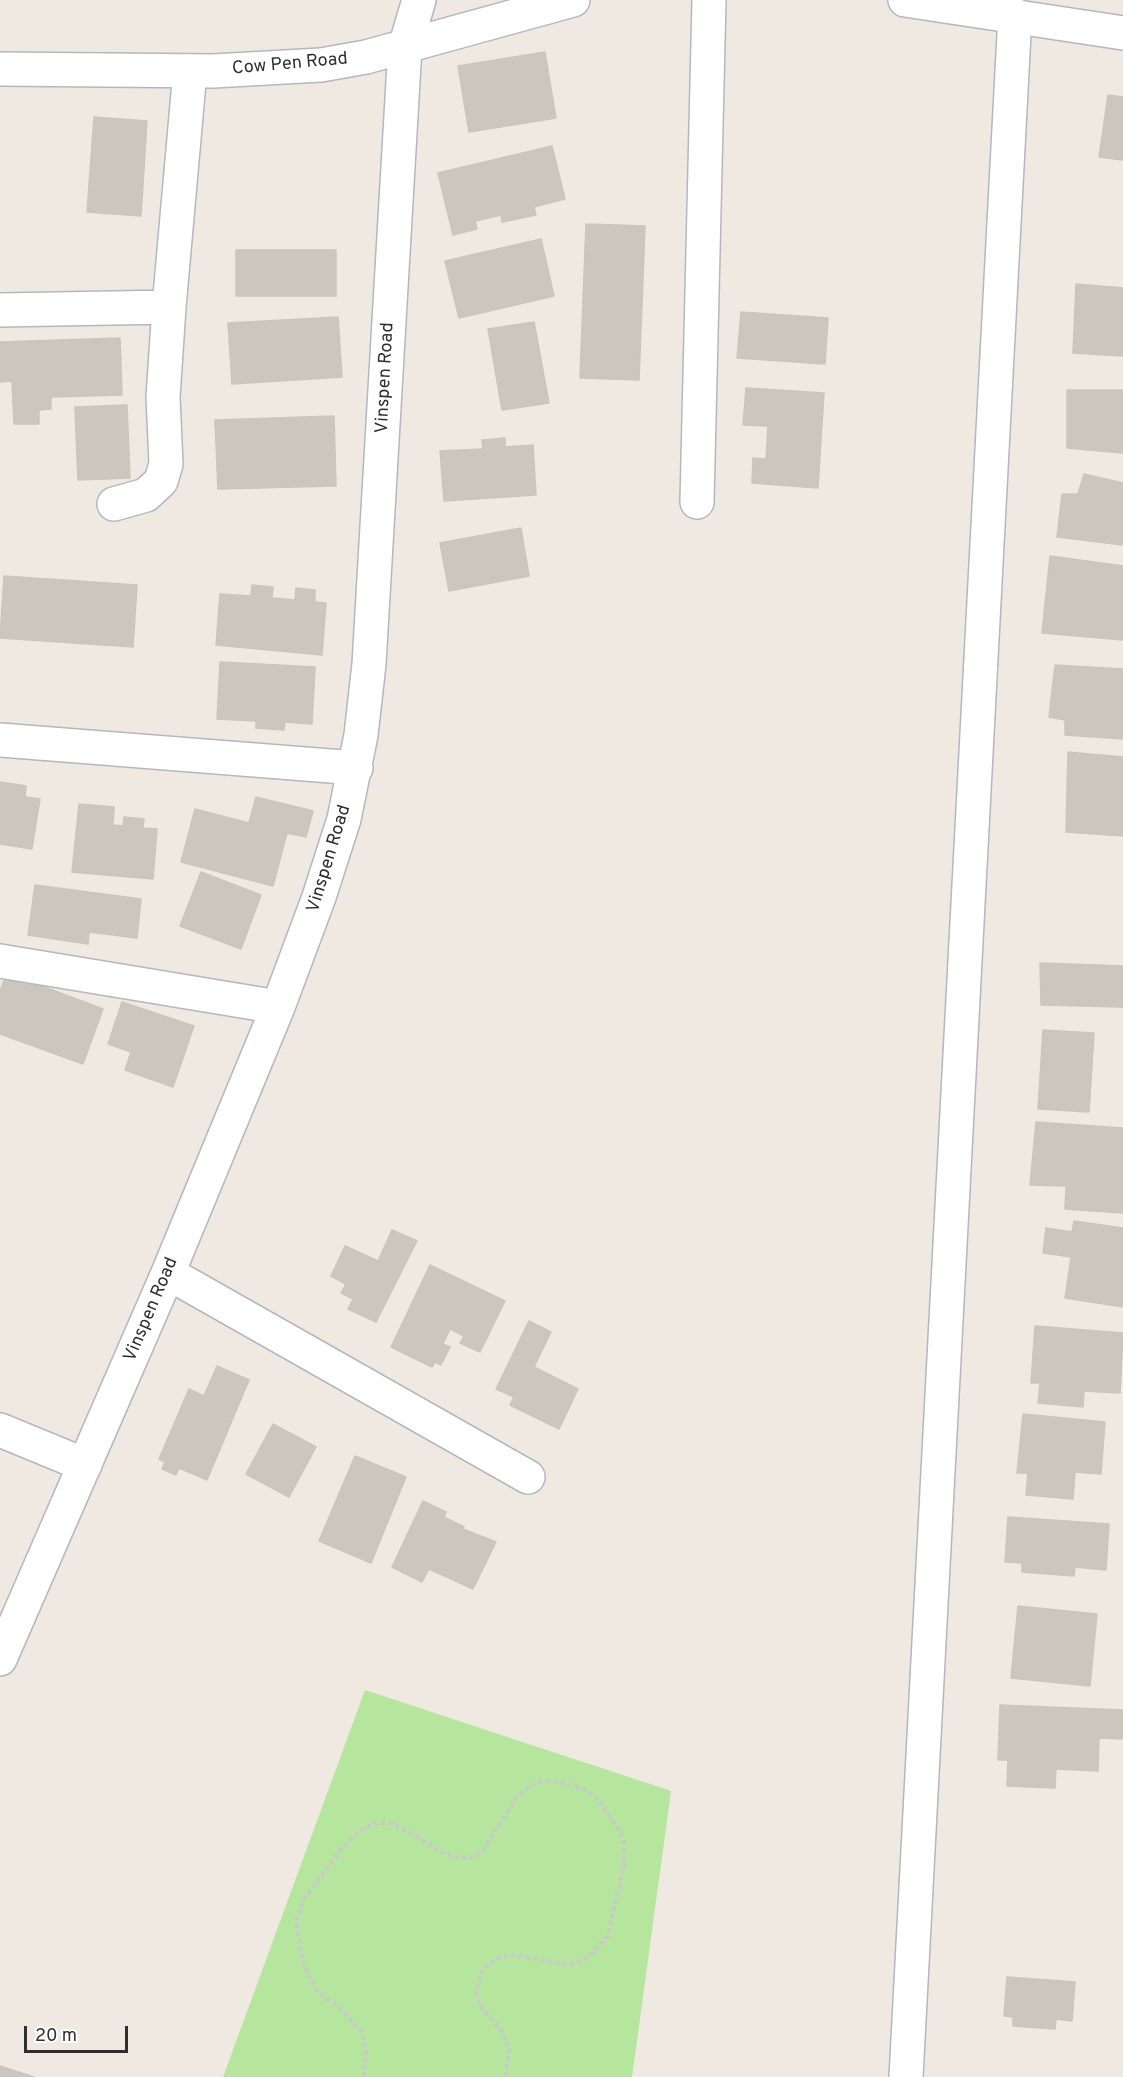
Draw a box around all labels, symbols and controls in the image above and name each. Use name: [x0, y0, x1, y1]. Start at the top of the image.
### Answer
street label: Cow Pen Road: [231, 49, 349, 81]
street label: Vinspen Road: [372, 322, 400, 434]
street label: Vinspen Road: [303, 803, 357, 915]
street label: Vinspen Road: [120, 1255, 184, 1365]
scale bar: [27, 2014, 130, 2052]
text: 20 m: [35, 2025, 77, 2048]

